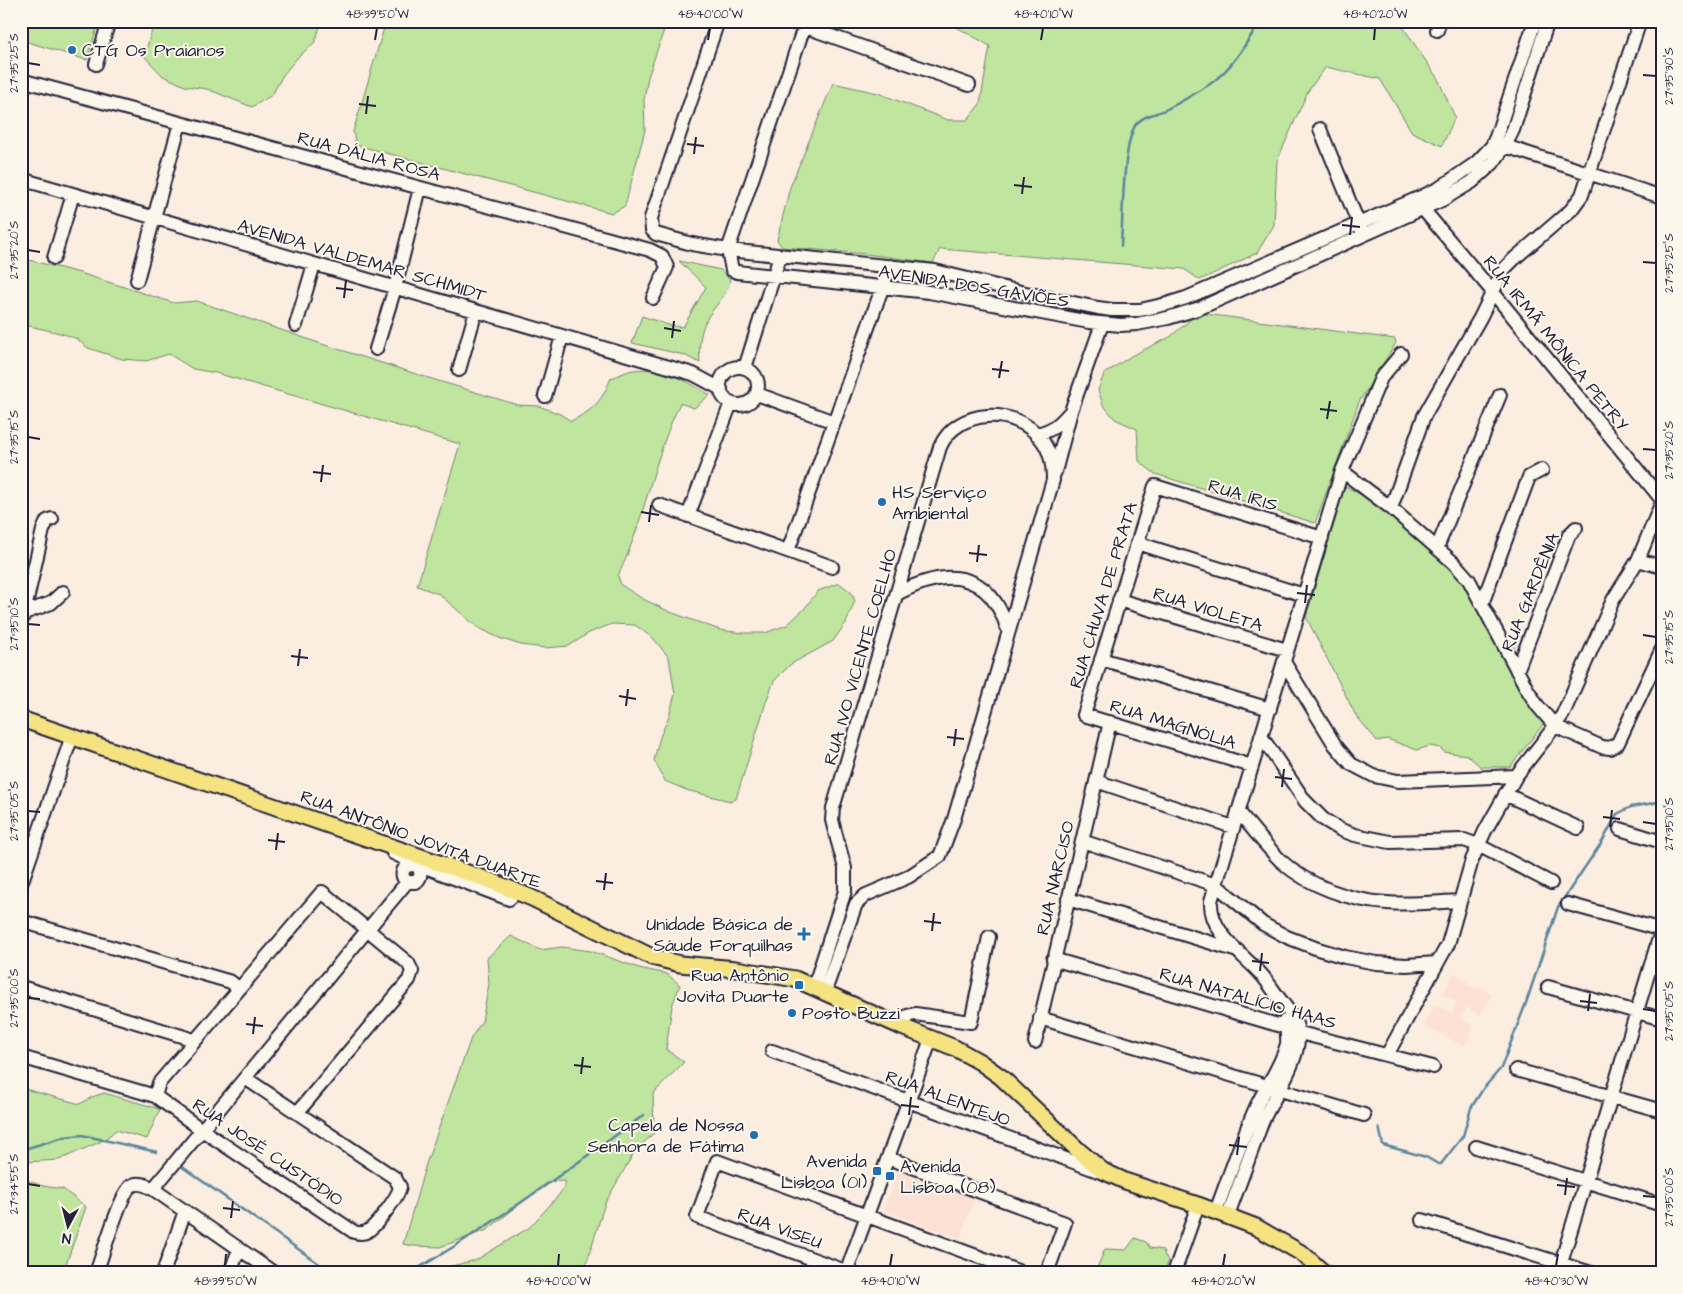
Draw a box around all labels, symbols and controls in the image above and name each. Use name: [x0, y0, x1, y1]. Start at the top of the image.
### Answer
text: 48°39'50"W: [345, 6, 410, 23]
text: 48°40'00"W: [677, 6, 743, 23]
text: 48°40'10"W: [1013, 6, 1073, 23]
text: 48°40'20"W: [1343, 6, 1408, 23]
text: 27°35'25"S: [6, 33, 23, 93]
place label: CTG Os Praianos: [82, 38, 225, 63]
marker: CTG Os Praianos: [66, 44, 78, 56]
text: 27°35'30"S: [1661, 47, 1678, 105]
street label: RUA DÁLIA ROSA: [295, 125, 443, 188]
street label: AVENIDA VALDEMAR SCHMIDT: [235, 213, 490, 308]
text: 27°35'20"S: [6, 221, 23, 279]
text: 27°35'25"S: [1661, 233, 1678, 293]
street label: RUA IRMÃ MÔNICA PETRY: [1477, 250, 1635, 437]
street label: AVENIDA DOS GAVIÕES: [877, 259, 1071, 314]
text: 27°35'15"S: [6, 410, 23, 464]
text: 27°35'20"S: [1661, 421, 1678, 479]
street label: RUA ÍRIS: [1205, 473, 1281, 518]
place label: HS Serviço Ambiental: [892, 480, 986, 526]
marker: HS Serviço Ambiental: [876, 496, 888, 508]
street label: RUA CHUVA DE PRATA: [1063, 498, 1144, 691]
street label: RUA GARDÊNIA: [1495, 528, 1566, 655]
street label: RUA IVO VICENTE COELHO: [818, 546, 903, 768]
street label: RUA VIOLETA: [1150, 581, 1266, 638]
text: 27°35'10"S: [6, 597, 23, 651]
text: 27°35'15"S: [1661, 610, 1678, 664]
street label: RUA MAGNÓLIA: [1107, 693, 1239, 756]
text: 27°35'05"S: [6, 781, 23, 841]
street label: RUA ANTÔNIO JOVITA DUARTE: [297, 784, 545, 895]
text: 27°35'10"S: [1661, 797, 1678, 851]
street label: RUA NARCISO: [1030, 819, 1081, 938]
place label: Unidade Básica de Sáude Forquilhas: [646, 912, 793, 958]
marker: Unidade Básica de Sáude Forquilhas: [797, 927, 811, 941]
street label: RUA NATALÍCIO HAAS: [1157, 961, 1339, 1036]
place label: Rua Antônio Jovita Duarte: [677, 963, 789, 1009]
text: 27°35'00"S: [6, 968, 23, 1028]
marker: Rua Antônio Jovita Duarte: [793, 979, 805, 991]
text: 27°35'05"S: [1661, 981, 1678, 1041]
place label: Posto Buzzi: [802, 1001, 900, 1026]
marker: Posto Buzzi: [786, 1007, 798, 1019]
street label: RUA ALENTEJO: [882, 1064, 1014, 1133]
street label: RUA JOSÉ CUSTÓDIO: [187, 1093, 348, 1212]
place label: Capela de Nossa Senhora de Fátima: [587, 1113, 744, 1159]
marker: Capela de Nossa Senhora de Fátima: [748, 1129, 760, 1141]
place label: Avenida Lisboa (01): [781, 1149, 867, 1195]
text: 27°34'55"S: [6, 1153, 23, 1214]
place label: Avenida Lisboa (08): [900, 1154, 996, 1200]
marker: Avenida Lisboa (01): [871, 1165, 883, 1177]
text: 27°35'00"S: [1661, 1167, 1678, 1227]
marker: Avenida Lisboa (08): [884, 1170, 896, 1182]
north arrow: [42, 1202, 92, 1252]
street label: RUA VISEU: [734, 1202, 825, 1255]
text: N: [61, 1227, 72, 1248]
text: 48°39'50"W: [193, 1273, 258, 1290]
text: 48°40'00"W: [525, 1273, 591, 1290]
text: 48°40'10"W: [860, 1273, 920, 1290]
text: 48°40'20"W: [1191, 1273, 1256, 1290]
text: 48°40'30"W: [1524, 1273, 1589, 1290]

